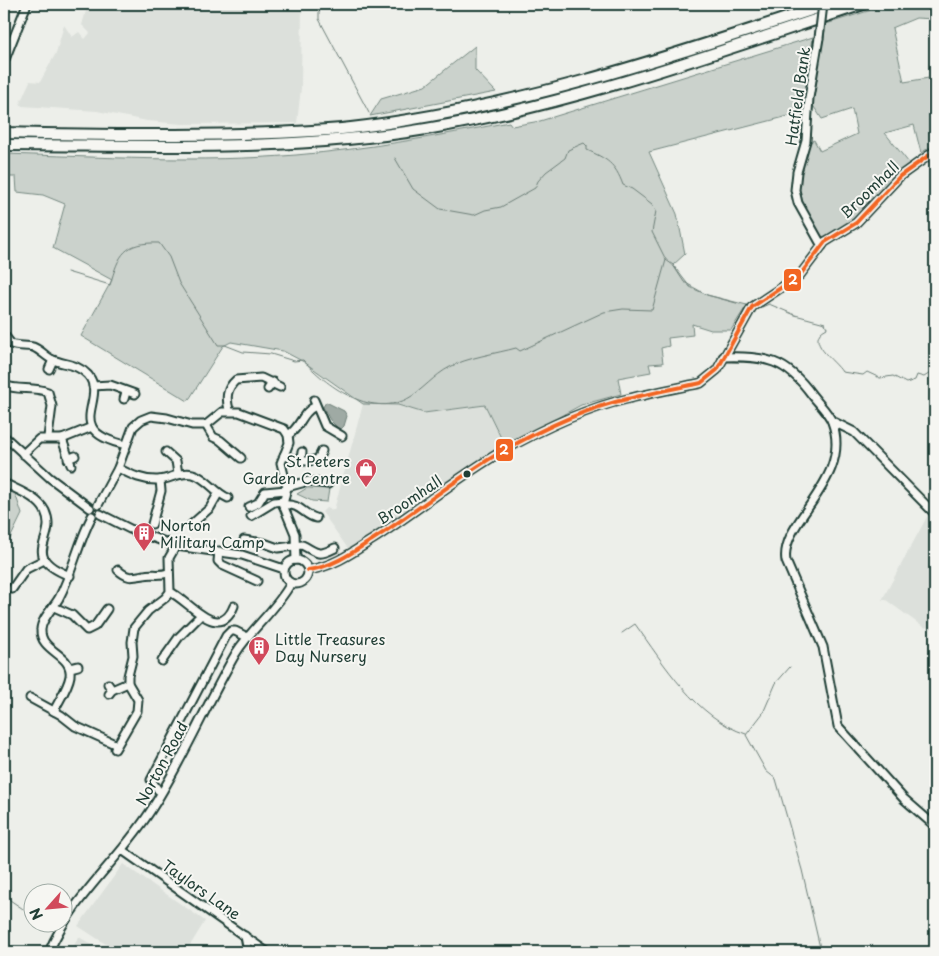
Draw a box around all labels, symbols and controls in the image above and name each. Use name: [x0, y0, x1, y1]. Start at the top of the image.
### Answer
street label: Hatfield Bank: [779, 45, 815, 147]
street label: Broomhall: [834, 155, 904, 223]
line badge: 2: [783, 268, 802, 292]
text: 2: [788, 269, 798, 290]
line badge: 2: [495, 438, 514, 462]
text: 2: [499, 439, 509, 460]
place label: St Peters Garden Centre: [243, 449, 350, 489]
shop icon: St Peters Garden Centre: [354, 457, 378, 488]
street label: Broomhall: [372, 469, 446, 529]
unlabelled marker: [462, 469, 472, 479]
place label: Norton Military Camp: [160, 513, 264, 553]
building icon: Norton Military Camp: [132, 521, 156, 552]
place label: Little Treasures Day Nursery: [275, 627, 385, 667]
building icon: Little Treasures Day Nursery: [247, 635, 271, 666]
street label: Norton Road: [129, 717, 193, 809]
street label: Taylors Lane: [158, 853, 246, 925]
north arrow: [22, 884, 72, 934]
text: N: [24, 904, 48, 924]

